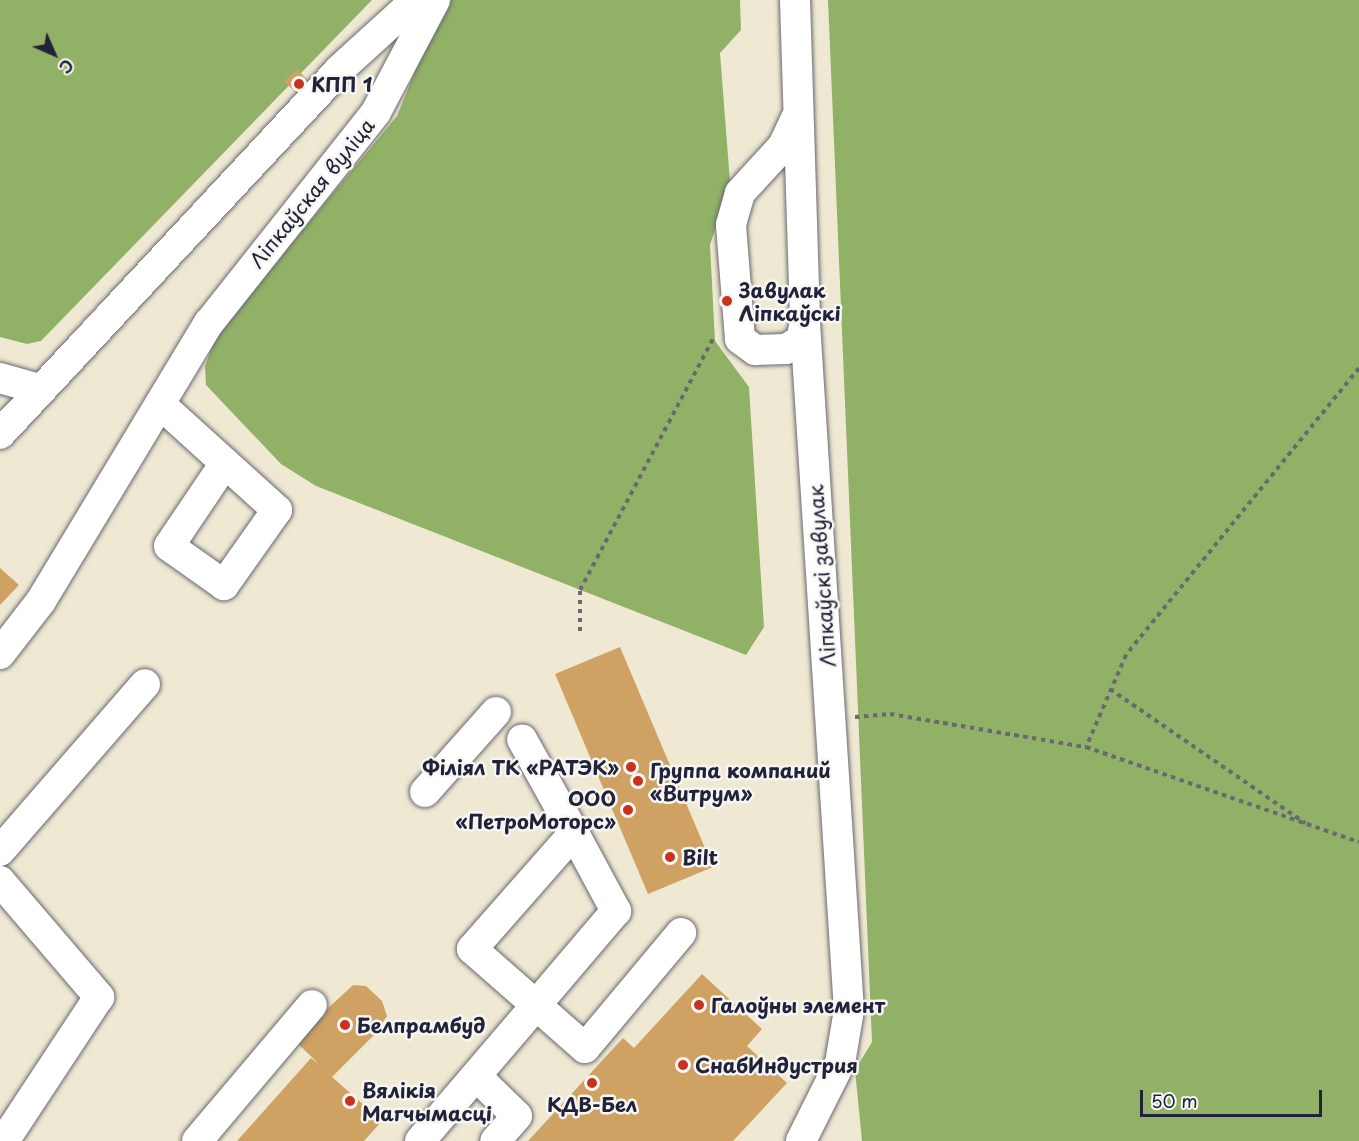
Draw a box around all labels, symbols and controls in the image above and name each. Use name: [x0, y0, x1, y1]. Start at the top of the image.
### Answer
north arrow: [24, 24, 84, 84]
text: С: [54, 54, 79, 79]
place label: КПП 1: [311, 72, 373, 96]
marker: КПП 1: [292, 77, 306, 91]
street label: Ліпкаўская вуліца: [244, 113, 380, 273]
place label: Завулак Ліпкаўскі: [739, 278, 841, 325]
marker: Завулак Ліпкаўскі: [720, 294, 734, 308]
street label: Ліпкаўскі завулак: [804, 483, 840, 669]
place label: Філіял ТК «РАТЭК»: [422, 755, 619, 779]
place label: Группа компаний «Витрум»: [650, 758, 833, 805]
marker: Філіял ТК «РАТЭК»: [624, 760, 638, 774]
marker: Группа компаний «Витрум»: [631, 774, 645, 788]
place label: ООО «ПетроМоторс»: [456, 786, 616, 833]
marker: ООО «ПетроМоторс»: [621, 803, 635, 817]
place label: Bilt: [682, 845, 718, 869]
marker: Bilt: [663, 850, 677, 864]
place label: Галоўны элемент: [711, 993, 887, 1017]
marker: Галоўны элемент: [692, 998, 706, 1012]
place label: Белпрамбуд: [357, 1013, 485, 1037]
marker: Белпрамбуд: [338, 1018, 352, 1032]
place label: СнабИндустрия: [695, 1053, 858, 1077]
marker: СнабИндустрия: [676, 1058, 690, 1072]
marker: КДВ-Бел: [585, 1076, 599, 1090]
place label: Вялікія Магчымасці: [362, 1078, 492, 1125]
scale bar: [1143, 1078, 1324, 1116]
text: 50 m: [1151, 1087, 1198, 1114]
place label: КДВ-Бел: [547, 1092, 637, 1116]
marker: Вялікія Магчымасці: [343, 1094, 357, 1108]

